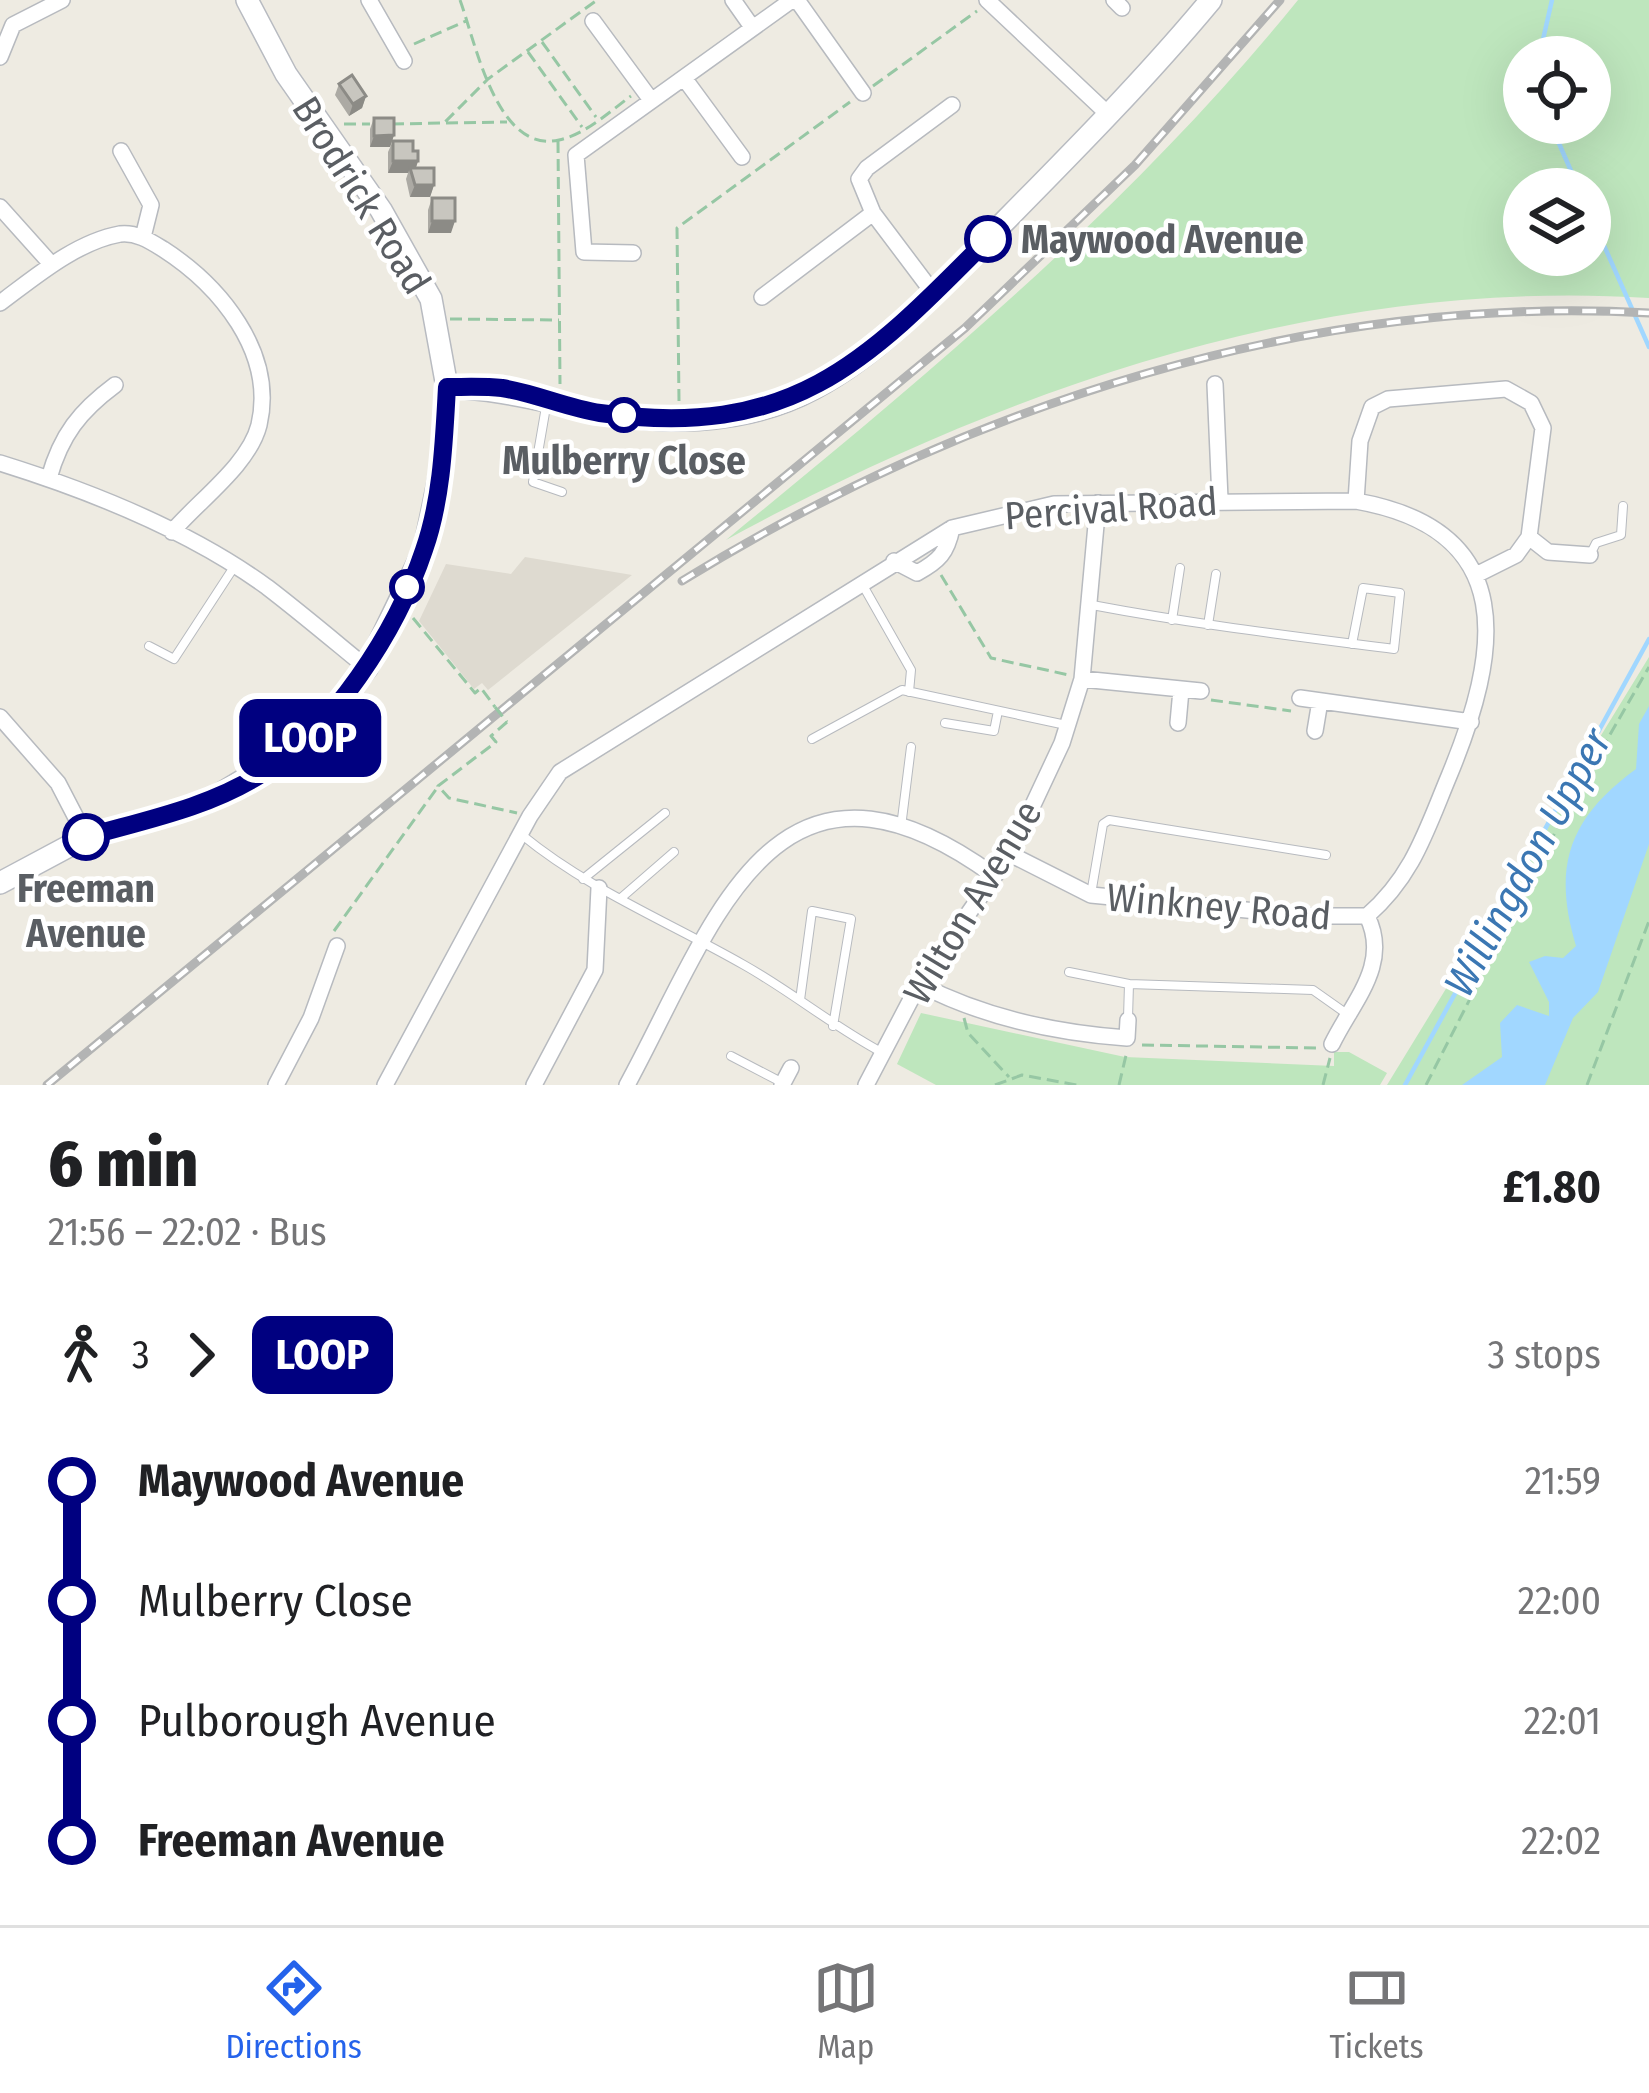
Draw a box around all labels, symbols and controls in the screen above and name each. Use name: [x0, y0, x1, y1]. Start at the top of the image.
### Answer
map controls: [1503, 36, 1611, 276]
button: locate: [1503, 36, 1611, 144]
street label: Brodrick Road: [282, 89, 440, 303]
button: layers: [1503, 168, 1611, 276]
marker: Maywood Avenue: [966, 217, 1010, 261]
place label: Maywood Avenue: [1021, 217, 1304, 263]
marker: Mulberry Close: [608, 399, 640, 431]
place label: Mulberry Close: [502, 438, 746, 484]
street label: Percival Road: [1003, 479, 1219, 539]
unlabelled marker: [391, 571, 423, 603]
line badge: LOOP: [226, 699, 394, 777]
text: LOOP: [263, 713, 357, 763]
water label: Willingdon Upper: [1434, 719, 1623, 1005]
street label: Wilton Avenue: [894, 793, 1052, 1012]
marker: Freeman Avenue: [64, 815, 108, 859]
place label: Freeman Avenue: [17, 866, 155, 957]
street label: Winkney Road: [1105, 874, 1333, 940]
text: 6 min: [48, 1124, 198, 1203]
text: £1.80: [1503, 1160, 1601, 1214]
text: 21:56 – 22:02 · Bus: [48, 1209, 327, 1255]
icon: walk: [48, 1322, 114, 1388]
icon: forward: [168, 1322, 234, 1388]
text: LOOP: [276, 1330, 369, 1380]
text: 3: [132, 1332, 150, 1378]
text: 3 stops: [1488, 1332, 1601, 1378]
text: Maywood Avenue: [138, 1454, 464, 1508]
text: 21:59: [1525, 1458, 1601, 1504]
text: Mulberry Close: [138, 1574, 413, 1628]
text: 22:00: [1518, 1578, 1601, 1624]
text: Pulborough Avenue: [138, 1694, 496, 1748]
text: 22:01: [1524, 1698, 1601, 1744]
text: Freeman Avenue: [138, 1814, 445, 1868]
text: 22:02: [1521, 1818, 1601, 1864]
tab: Directions: [225, 1955, 362, 2067]
tab: Map: [813, 1955, 879, 2067]
tab: Tickets: [1330, 1955, 1424, 2067]

